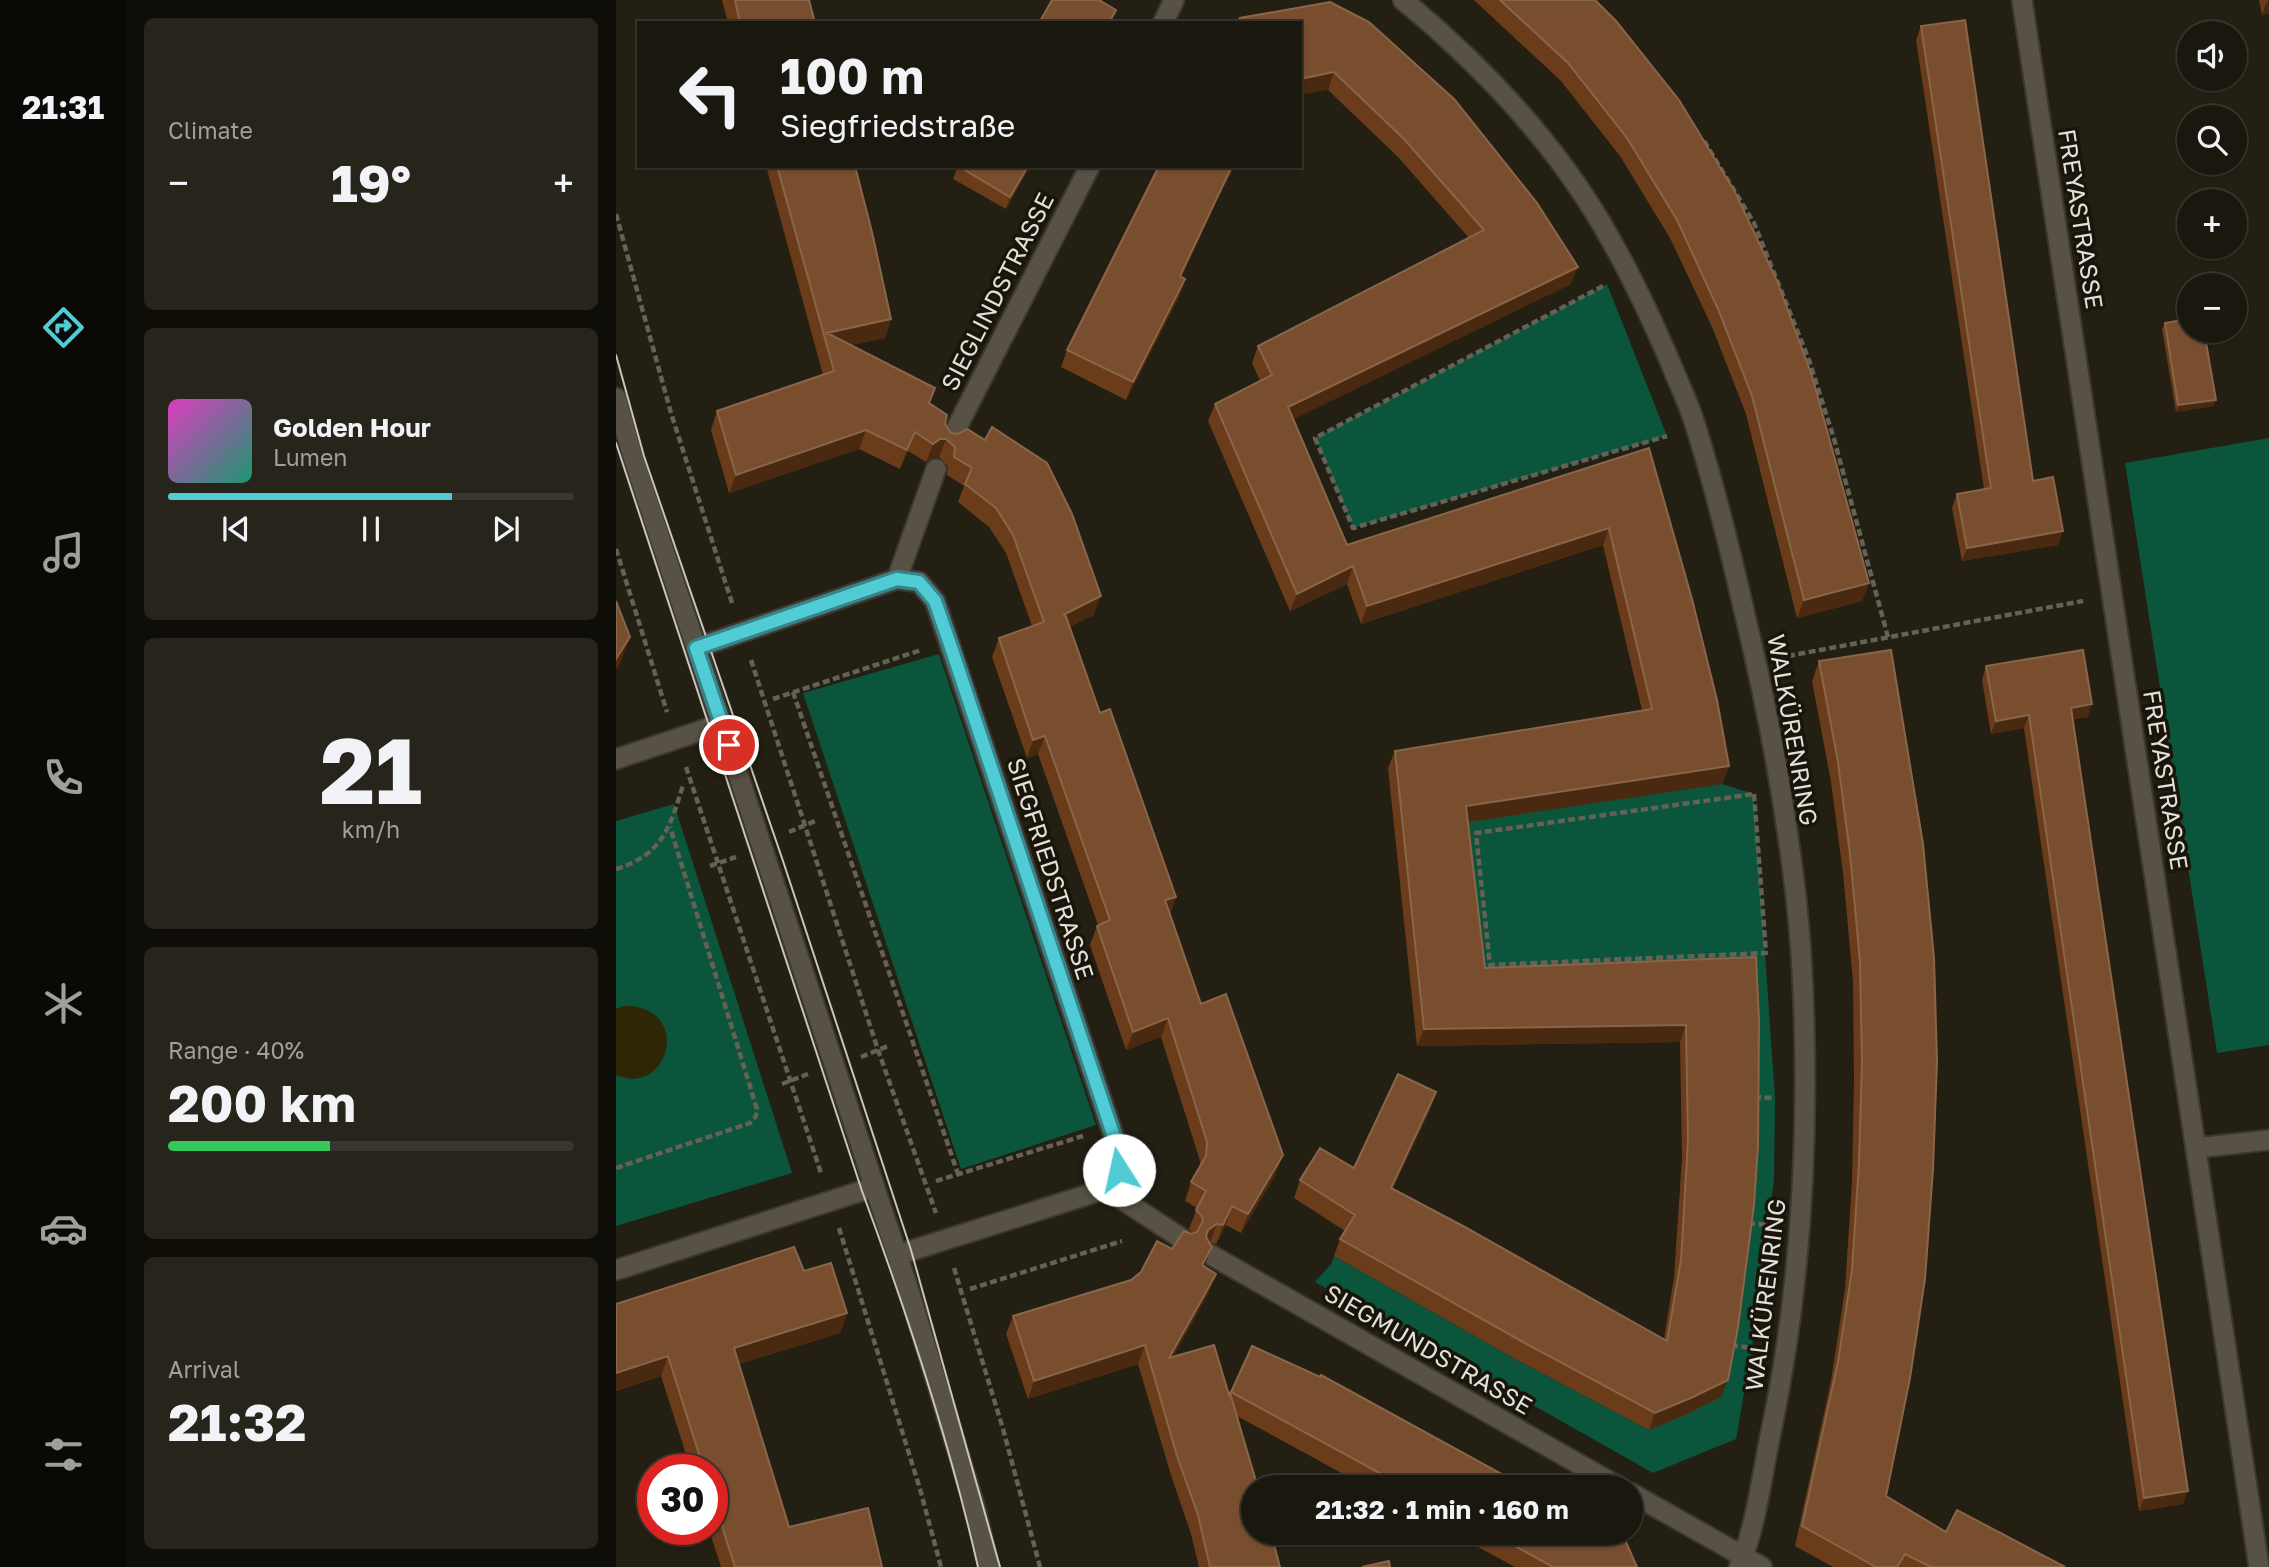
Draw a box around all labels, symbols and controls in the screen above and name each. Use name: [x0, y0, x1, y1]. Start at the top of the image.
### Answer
map controls: [2177, 21, 2247, 343]
button: sound: [2177, 21, 2247, 91]
text: 100 m: [780, 46, 924, 105]
icon: left: [665, 49, 756, 140]
text: 21:31: [22, 88, 104, 126]
button: search: [2177, 105, 2247, 175]
text: Siegfriedstraße: [780, 106, 1015, 144]
text: Climate: [168, 116, 253, 144]
street label: FREYASTRASSE: [2053, 127, 2110, 311]
text: 19°: [331, 151, 411, 213]
text: −: [168, 160, 189, 205]
text: +: [553, 160, 574, 205]
street label: SIEGLINDSTRASSE: [934, 188, 1059, 395]
button: +: [2177, 189, 2247, 259]
button: −: [2177, 273, 2247, 343]
icon: directions: [39, 303, 88, 352]
text: Golden Hour: [273, 412, 431, 443]
text: Lumen: [273, 443, 347, 471]
icon: previous: [217, 510, 255, 548]
icon: pause: [352, 510, 390, 548]
icon: next: [487, 510, 525, 548]
icon: music: [39, 528, 88, 577]
street label: WALKÜRENRING: [1762, 632, 1825, 828]
street label: FREYASTRASSE: [2138, 688, 2195, 872]
text: 21: [320, 715, 422, 824]
pin: [699, 715, 759, 775]
icon: arrive: [710, 726, 748, 764]
icon: phone: [39, 753, 88, 802]
street label: SIEGFRIEDSTRASSE: [1002, 754, 1101, 983]
text: km/h: [342, 815, 400, 843]
icon: climate: [39, 979, 88, 1028]
text: Range · 40%: [168, 1036, 304, 1064]
text: 200 km: [168, 1071, 356, 1133]
position arrow: [1082, 1133, 1156, 1207]
street label: WALKÜRENRING: [1738, 1197, 1791, 1393]
icon: car: [39, 1204, 88, 1253]
street label: SIEGMUNDSTRASSE: [1320, 1277, 1538, 1420]
text: Arrival: [168, 1355, 240, 1383]
text: 21:32: [168, 1390, 307, 1452]
icon: filters: [39, 1430, 88, 1479]
speed limit sign: 30: [637, 1454, 728, 1545]
text: 21:32 · 1 min · 160 m: [1315, 1494, 1569, 1525]

